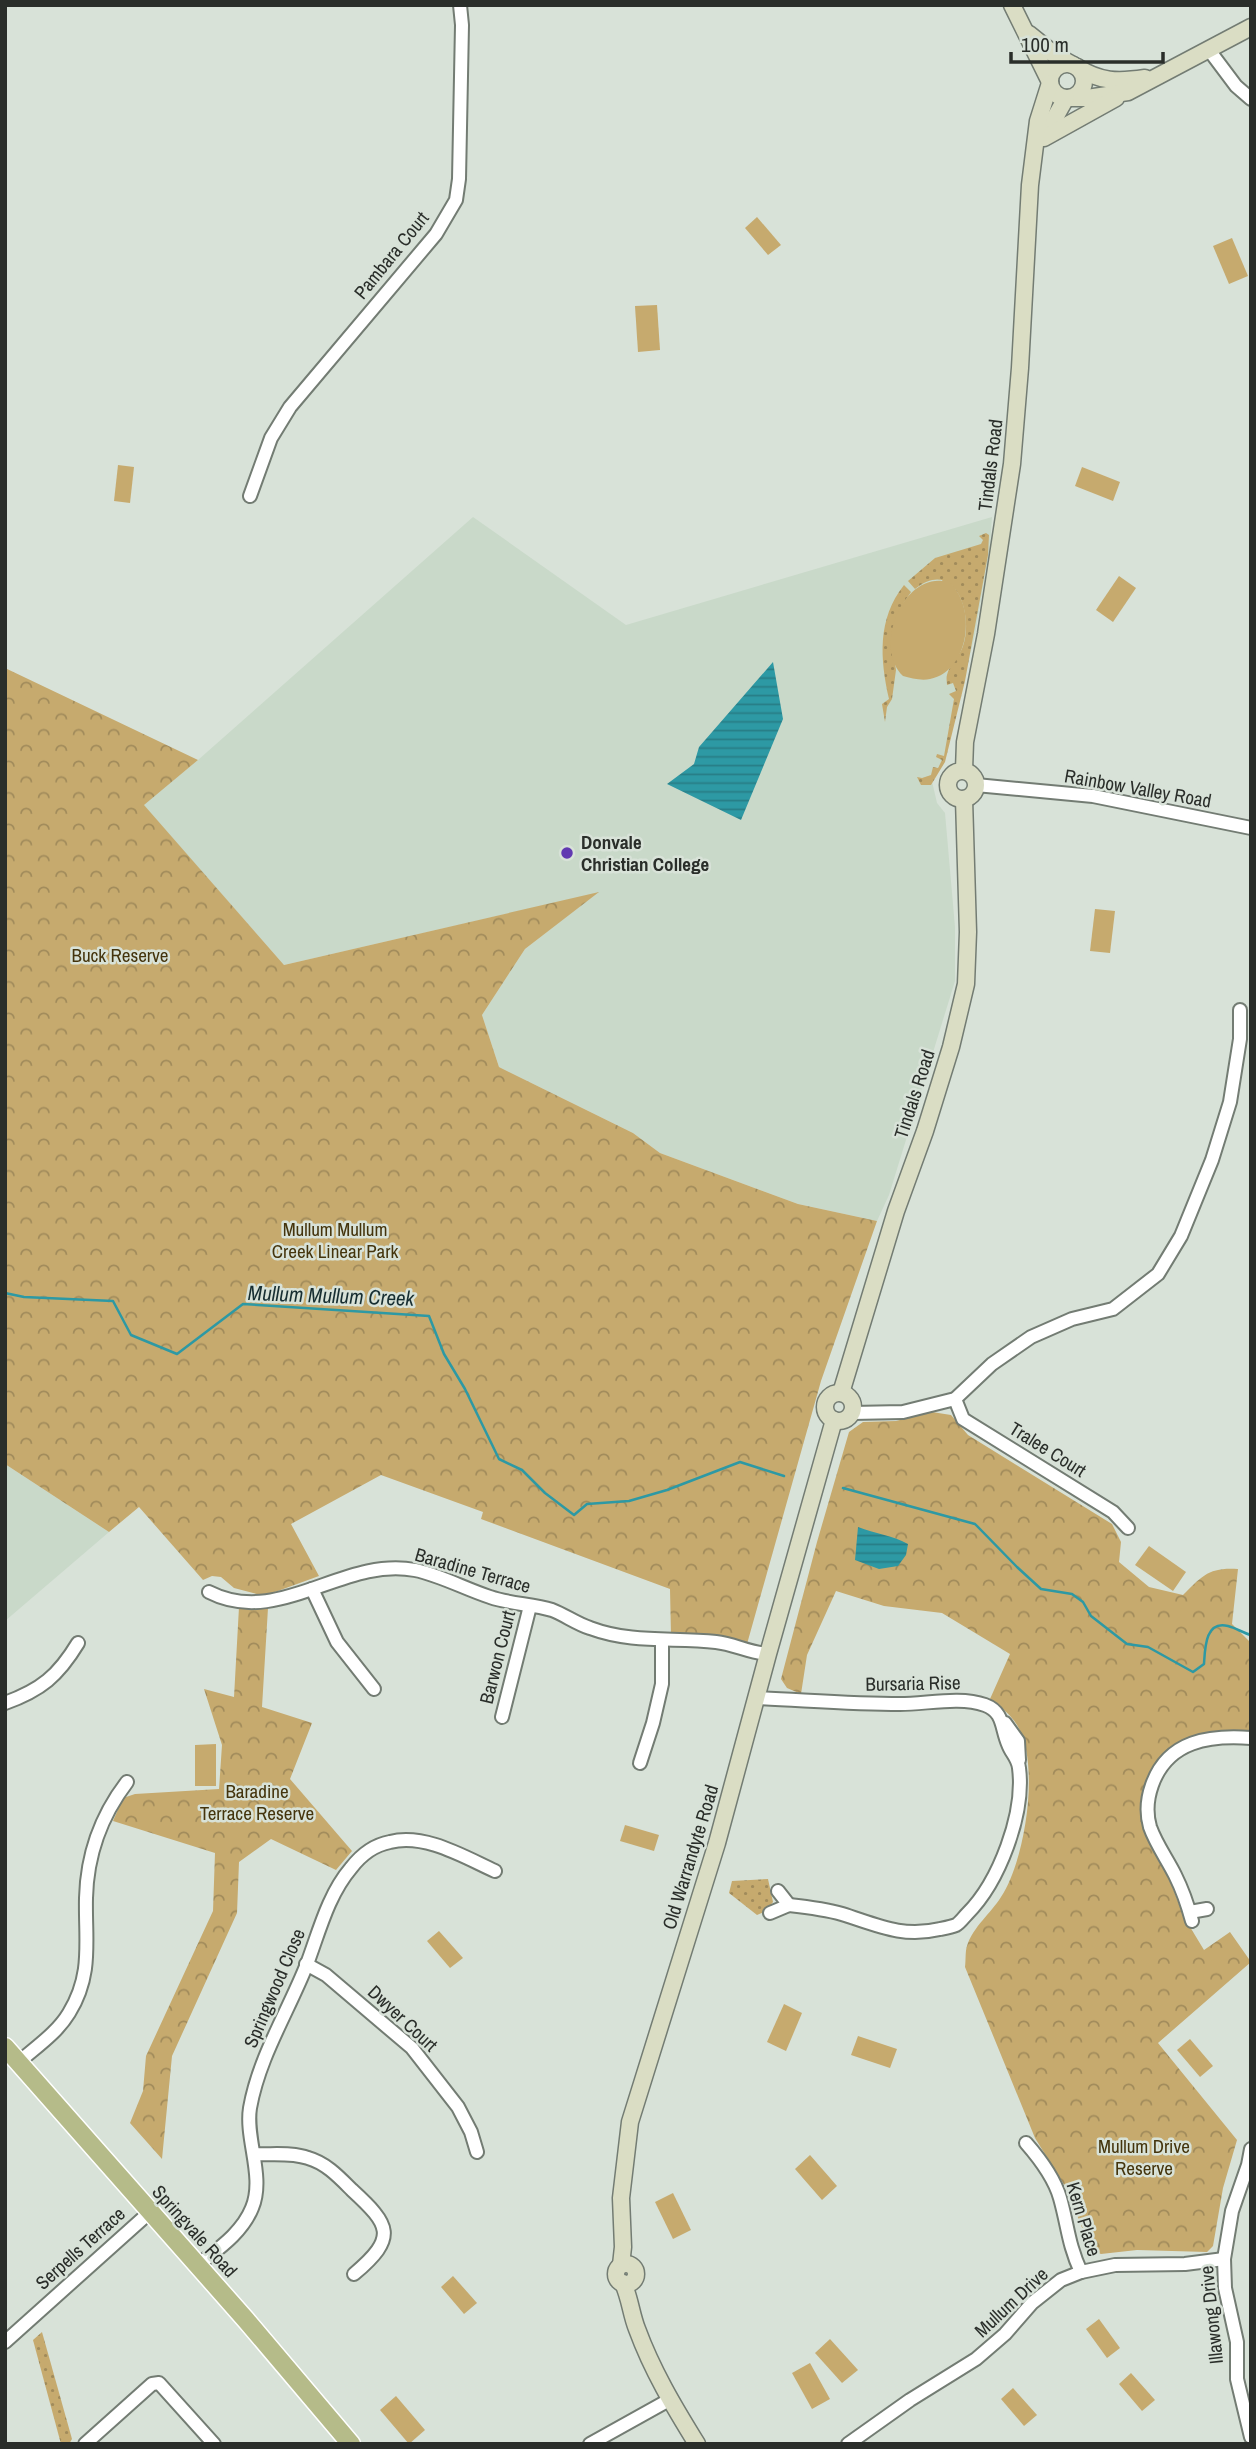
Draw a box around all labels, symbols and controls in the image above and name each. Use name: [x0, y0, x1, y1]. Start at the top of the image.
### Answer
scale bar: [1011, 21, 1163, 65]
text: 100 m: [1021, 30, 1069, 59]
street label: Pambara Court: [348, 205, 435, 304]
street label: Tindals Road: [971, 418, 1009, 512]
street label: Rainbow Valley Road: [1063, 762, 1213, 814]
place label: Donvale Christian College: [581, 829, 709, 877]
marker: Donvale Christian College: [559, 845, 575, 861]
park label: Buck Reserve: [72, 942, 168, 968]
street label: Tindals Road: [887, 1046, 941, 1142]
park label: Mullum Mullum Creek Linear Park: [272, 1216, 398, 1264]
water label: Mullum Mullum Creek: [247, 1278, 416, 1313]
street label: Tralee Court: [1005, 1415, 1092, 1483]
street label: Baradine Terrace: [412, 1541, 534, 1599]
street label: Barwon Court: [473, 1607, 521, 1706]
street label: Bursaria Rise: [865, 1669, 961, 1697]
park label: Baradine Terrace Reserve: [200, 1778, 314, 1826]
street label: Old Warrandyte Road: [656, 1781, 724, 1933]
street label: Springwood Close: [237, 1924, 311, 2052]
street label: Dwyer Court: [362, 1979, 444, 2057]
park label: Mullum Drive Reserve: [1098, 2133, 1190, 2181]
street label: Springvale Road: [147, 2179, 243, 2283]
street label: Kern Place: [1060, 2179, 1108, 2259]
street label: Serpells Terrace: [30, 2201, 130, 2295]
street label: Mullum Drive: [969, 2261, 1053, 2343]
street label: Illawong Drive: [1193, 2265, 1229, 2365]

